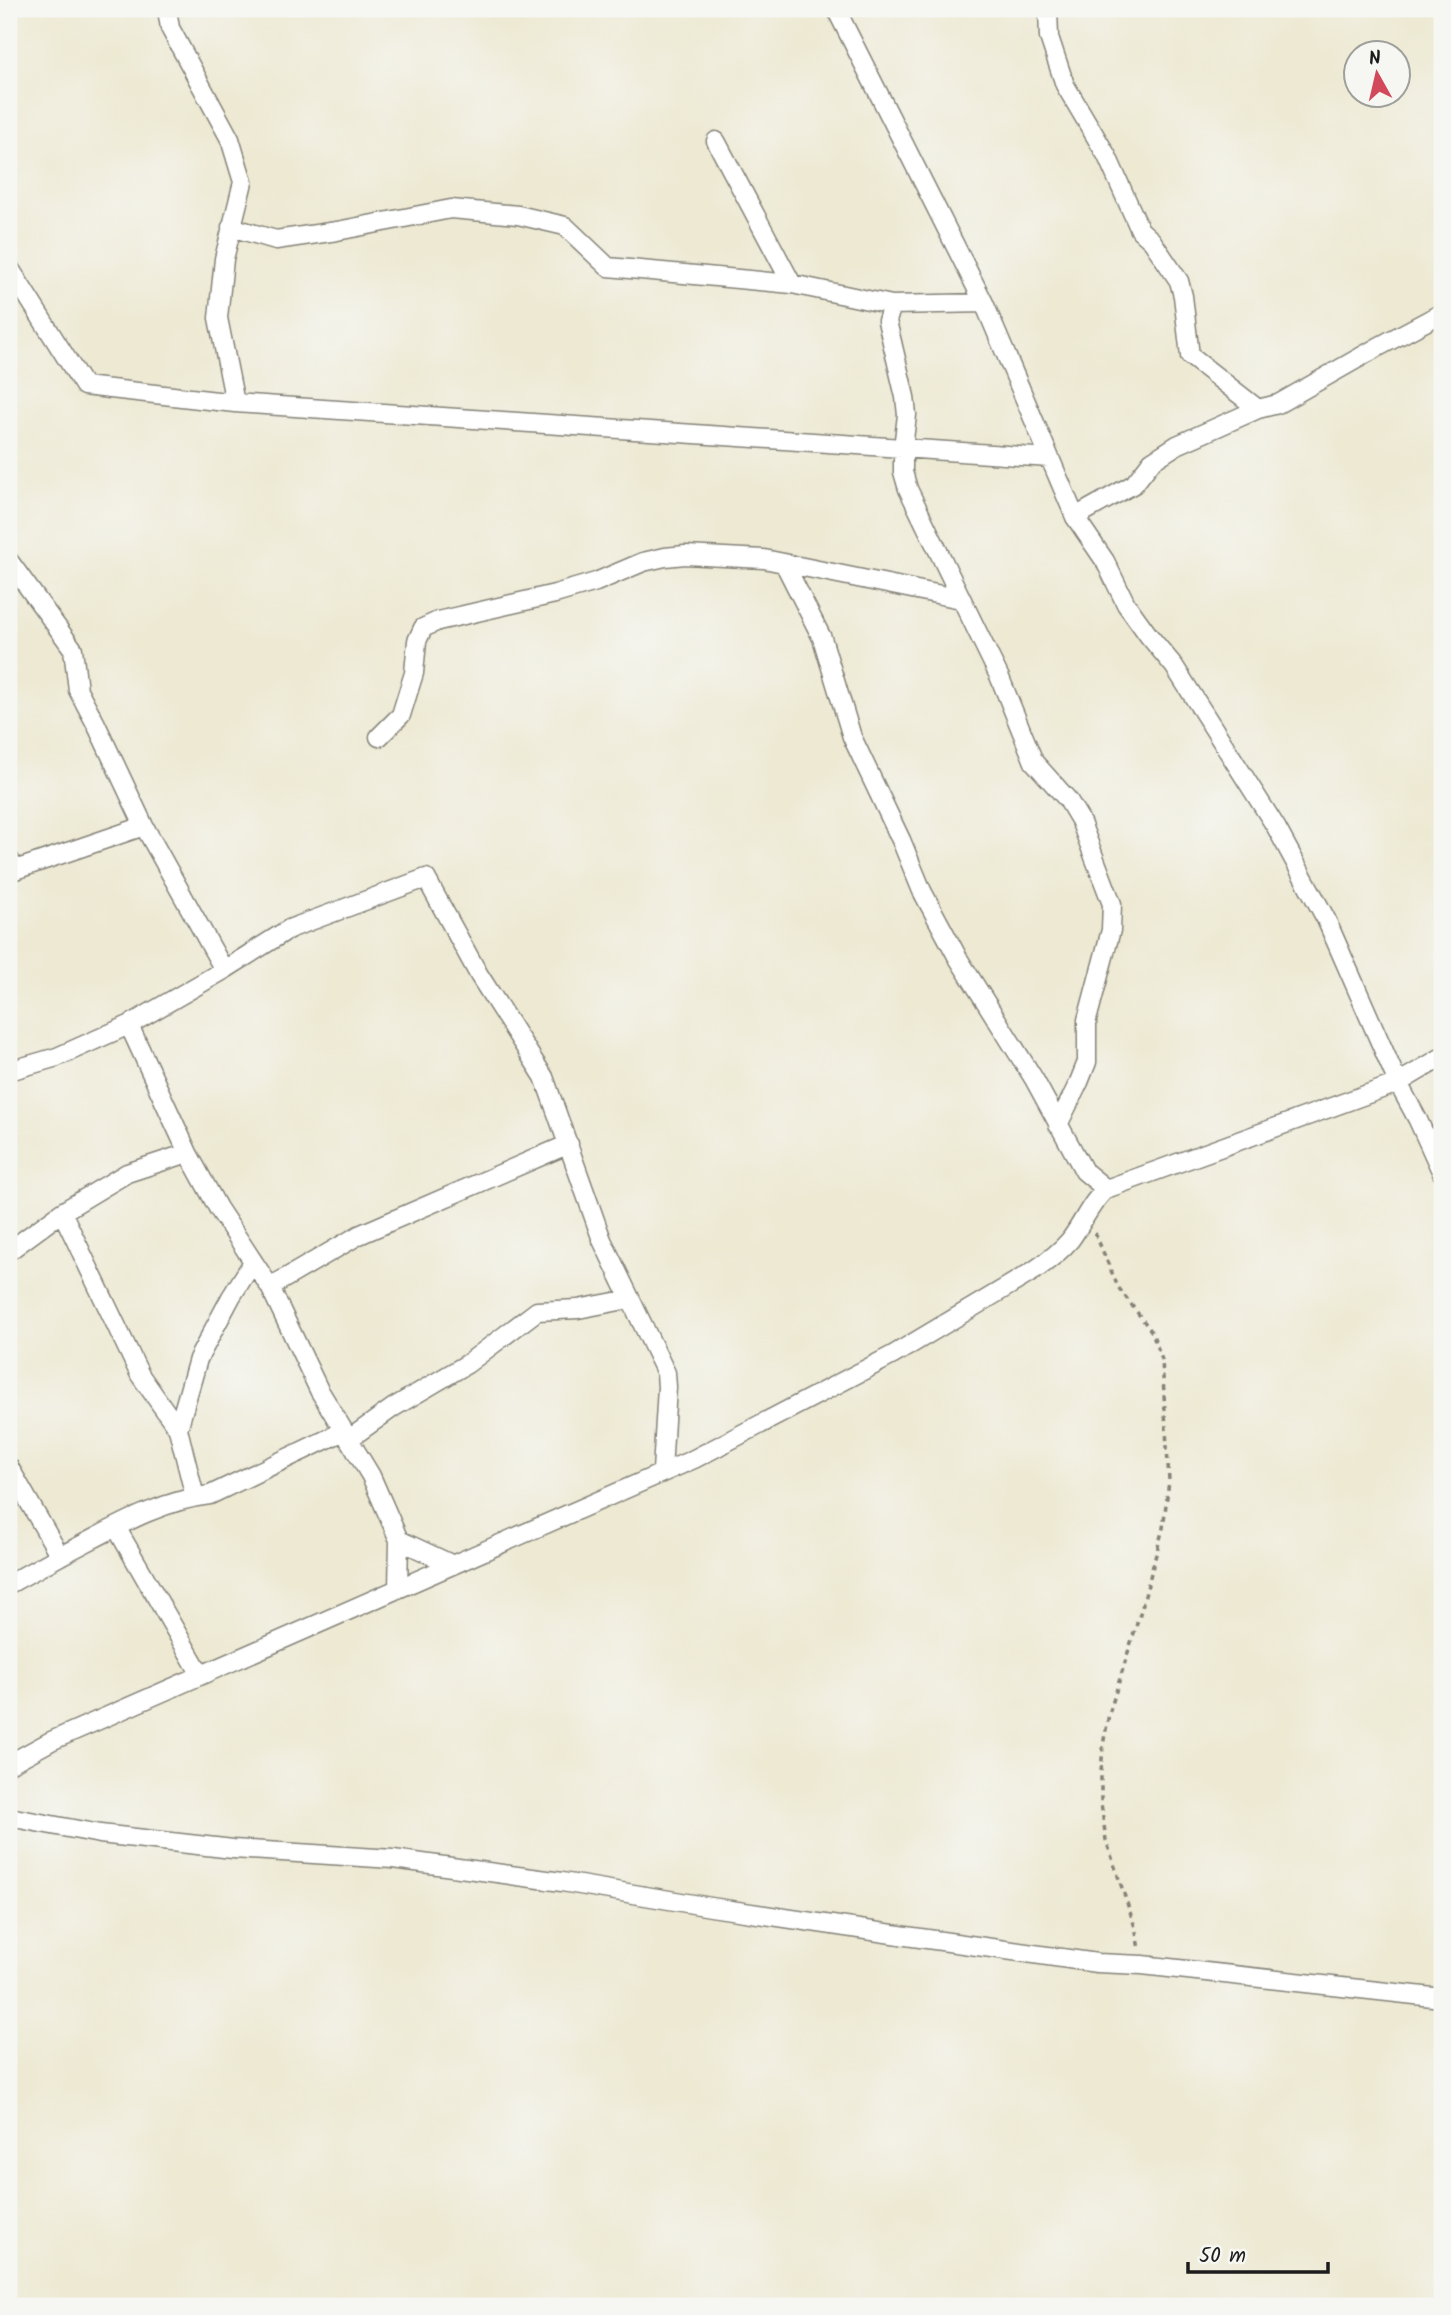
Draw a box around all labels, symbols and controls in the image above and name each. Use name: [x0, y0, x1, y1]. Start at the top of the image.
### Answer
north arrow: [1342, 38, 1412, 108]
text: N: [1367, 43, 1383, 75]
scale bar: [1188, 2231, 1328, 2275]
text: 50 m: [1199, 2240, 1246, 2273]

